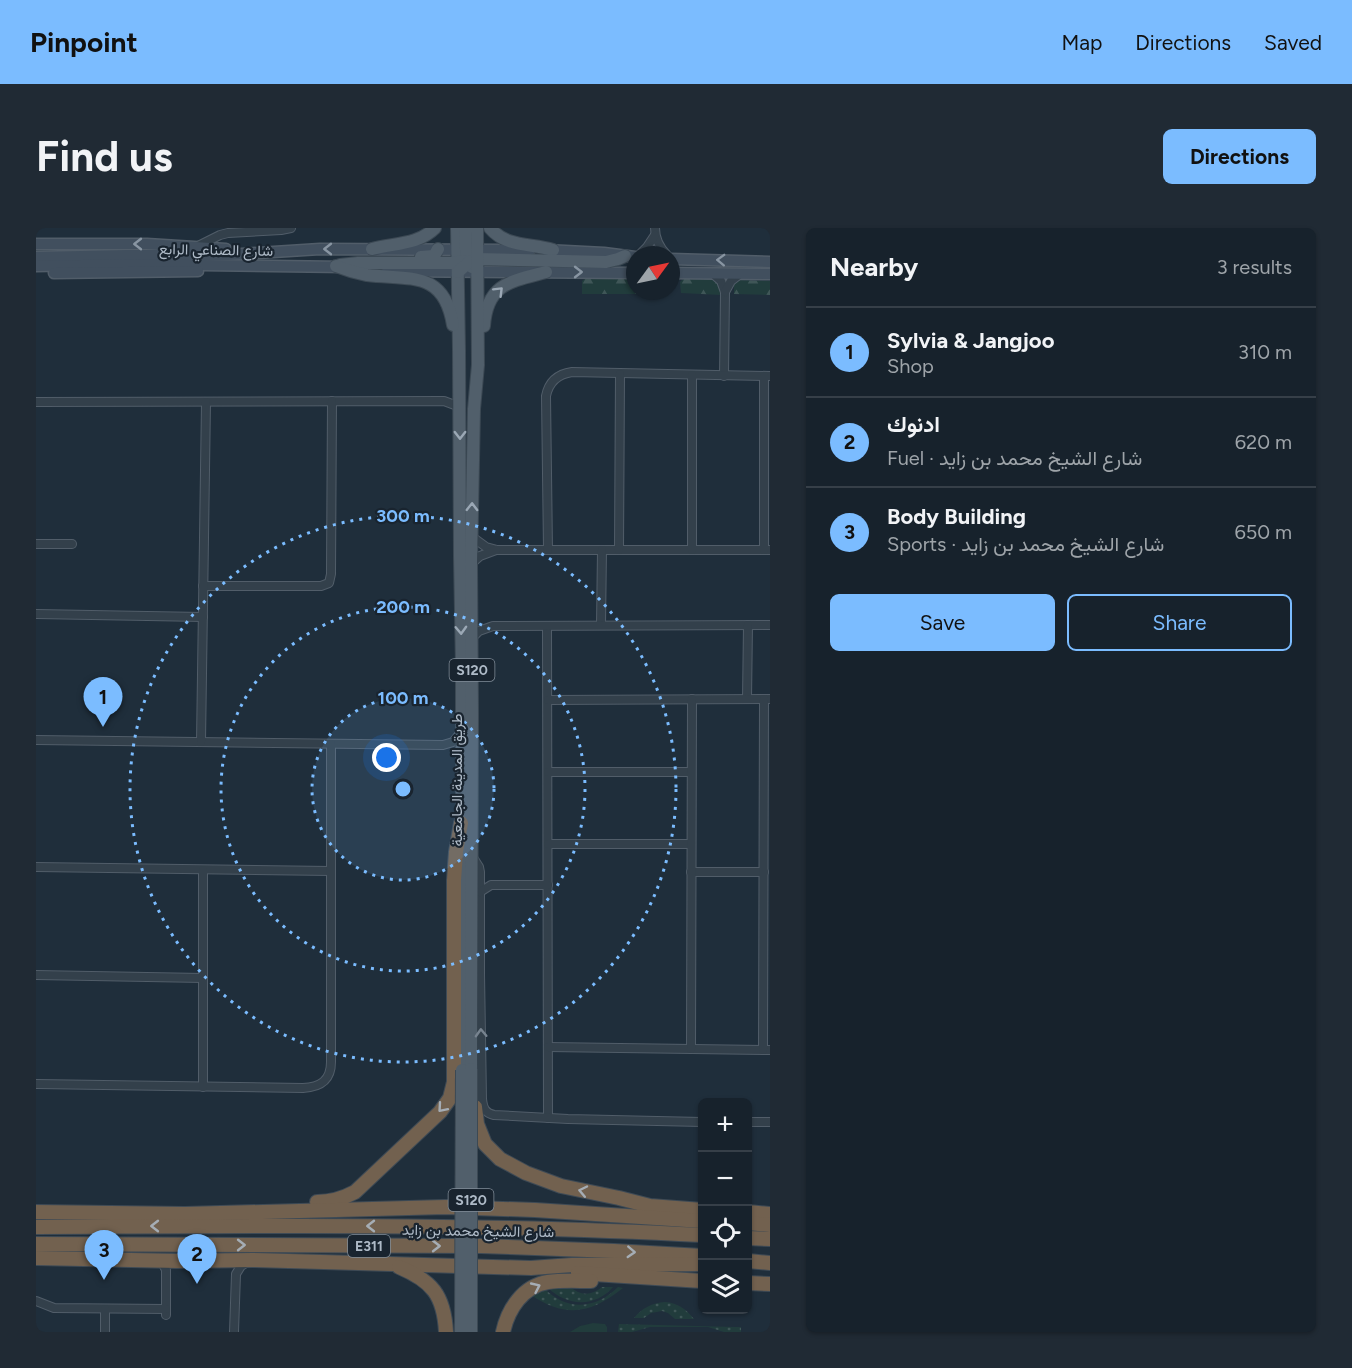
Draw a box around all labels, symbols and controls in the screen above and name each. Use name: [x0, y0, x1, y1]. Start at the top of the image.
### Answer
text: Pinpoint: [30, 25, 138, 59]
text: Map: [1061, 30, 1102, 55]
text: Directions: [1135, 30, 1231, 55]
text: Saved: [1264, 30, 1322, 55]
button: Directions: [1163, 129, 1316, 184]
text: Find us: [36, 131, 173, 182]
one-way arrow: [134, 238, 143, 251]
street label: شارع الصناعي الرابع: [159, 240, 273, 264]
one-way arrow: [324, 243, 333, 255]
north arrow: [626, 246, 680, 300]
text: Nearby: [830, 251, 918, 283]
one-way arrow: [716, 254, 725, 267]
text: 3 results: [1217, 255, 1292, 279]
one-way arrow: [574, 266, 583, 278]
one-way arrow: [493, 287, 503, 298]
text: Sylvia & Jangjoo: [887, 327, 1054, 354]
text: 1: [845, 340, 854, 364]
text: 310 m: [1238, 340, 1292, 364]
text: Shop: [887, 354, 934, 378]
text: ادنوك: [887, 411, 940, 438]
text: 2: [844, 430, 855, 454]
text: 620 m: [1235, 430, 1292, 454]
one-way arrow: [454, 431, 466, 440]
text: Fuel · شارع الشيخ محمد بن زايد: [887, 446, 1142, 470]
one-way arrow: [466, 502, 478, 511]
text: Body Building: [887, 503, 1026, 530]
text: 300 m: [376, 505, 430, 527]
text: 3: [844, 520, 855, 544]
text: 650 m: [1234, 520, 1292, 544]
text: Sports · شارع الشيخ محمد بن زايد: [887, 532, 1164, 556]
button: Save: [830, 594, 1055, 651]
button: Share: [1067, 594, 1292, 651]
text: 200 m: [376, 596, 430, 618]
one-way arrow: [455, 626, 467, 635]
road number: S120: [450, 659, 494, 681]
pin: 1: [84, 678, 122, 727]
text: 100 m: [378, 687, 428, 709]
street label: طريق المدينة الجامعية: [448, 713, 467, 846]
your location: [372, 743, 401, 772]
centre of rings: [393, 779, 413, 799]
one-way arrow: [475, 1028, 488, 1037]
map controls: [698, 1098, 752, 1314]
button: +: [698, 1098, 752, 1152]
one-way arrow: [438, 1101, 449, 1112]
button: −: [698, 1152, 752, 1206]
one-way arrow: [578, 1185, 588, 1198]
road number: S120: [448, 1189, 494, 1211]
button: locate: [698, 1206, 752, 1260]
one-way arrow: [151, 1220, 160, 1232]
one-way arrow: [367, 1220, 376, 1232]
street label: شارع الشيخ محمد بن زايد: [402, 1221, 554, 1243]
pin: 3: [84, 1230, 124, 1280]
pin: 2: [178, 1234, 216, 1284]
road number: E311: [348, 1235, 390, 1257]
one-way arrow: [237, 1239, 246, 1251]
one-way arrow: [432, 1240, 441, 1252]
one-way arrow: [627, 1245, 636, 1258]
button: layers: [698, 1260, 752, 1314]
one-way arrow: [529, 1282, 540, 1294]

